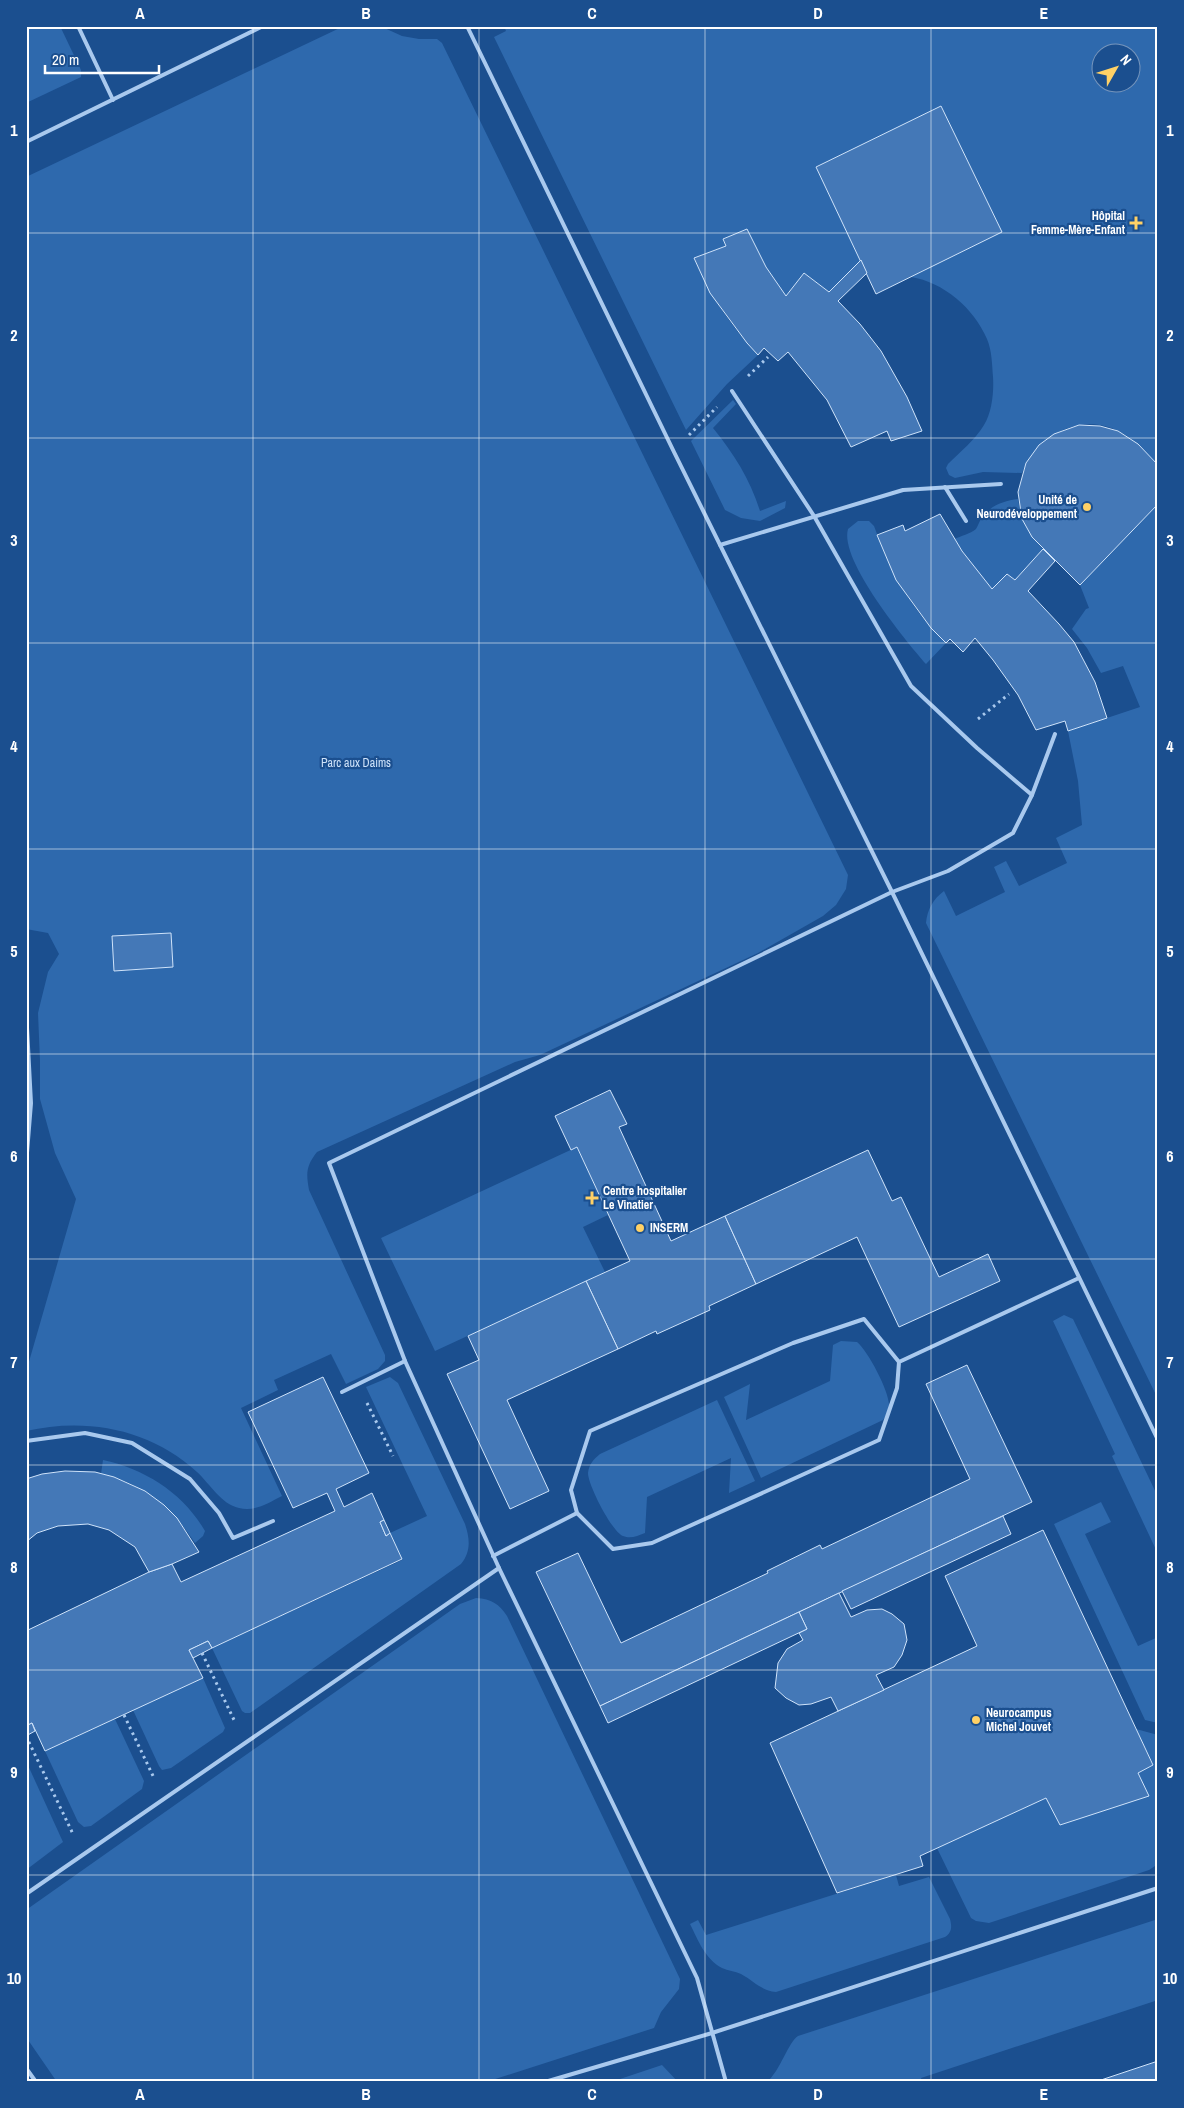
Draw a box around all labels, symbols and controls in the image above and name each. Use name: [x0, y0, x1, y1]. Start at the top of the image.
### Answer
text: A: [135, 2, 145, 24]
text: B: [361, 2, 371, 24]
text: C: [587, 2, 597, 24]
text: D: [813, 2, 823, 24]
text: E: [1040, 2, 1049, 24]
scale bar: [45, 42, 159, 74]
north arrow: [1092, 42, 1142, 92]
text: 20 m: [52, 49, 79, 70]
text: N: [1116, 51, 1136, 69]
text: 1: [10, 119, 18, 141]
text: 1: [1166, 119, 1174, 141]
place label: Hôpital Femme-Mère-Enfant: [1031, 208, 1126, 238]
marker: Hôpital Femme-Mère-Enfant: [1129, 216, 1143, 230]
text: 2: [10, 324, 18, 346]
text: 2: [1166, 324, 1174, 346]
place label: Unité de Neurodéveloppement: [976, 492, 1078, 522]
marker: Unité de Neurodéveloppement: [1081, 501, 1093, 513]
text: 3: [10, 529, 18, 551]
text: 3: [1166, 529, 1174, 551]
text: 4: [10, 735, 18, 757]
text: 4: [1166, 735, 1174, 757]
park label: Parc aux Daims: [321, 755, 391, 771]
text: 5: [10, 940, 18, 962]
text: 5: [1166, 940, 1174, 962]
text: 6: [10, 1145, 18, 1167]
text: 6: [1166, 1145, 1174, 1167]
place label: Centre hospitalier Le Vinatier: [603, 1183, 687, 1213]
marker: Centre hospitalier Le Vinatier: [585, 1191, 599, 1205]
place label: INSERM: [650, 1220, 688, 1236]
marker: INSERM: [634, 1222, 646, 1234]
text: 7: [10, 1351, 18, 1373]
text: 7: [1166, 1351, 1174, 1373]
text: 8: [10, 1556, 18, 1578]
text: 8: [1166, 1556, 1174, 1578]
place label: Neurocampus Michel Jouvet: [986, 1705, 1052, 1735]
marker: Neurocampus Michel Jouvet: [970, 1714, 982, 1726]
text: 9: [10, 1761, 18, 1783]
text: 9: [1166, 1761, 1174, 1783]
text: 10: [7, 1967, 21, 1989]
text: 10: [1163, 1967, 1177, 1989]
text: A: [135, 2083, 145, 2105]
text: B: [361, 2083, 371, 2105]
text: C: [587, 2083, 597, 2105]
text: D: [813, 2083, 823, 2105]
text: E: [1040, 2083, 1049, 2105]

